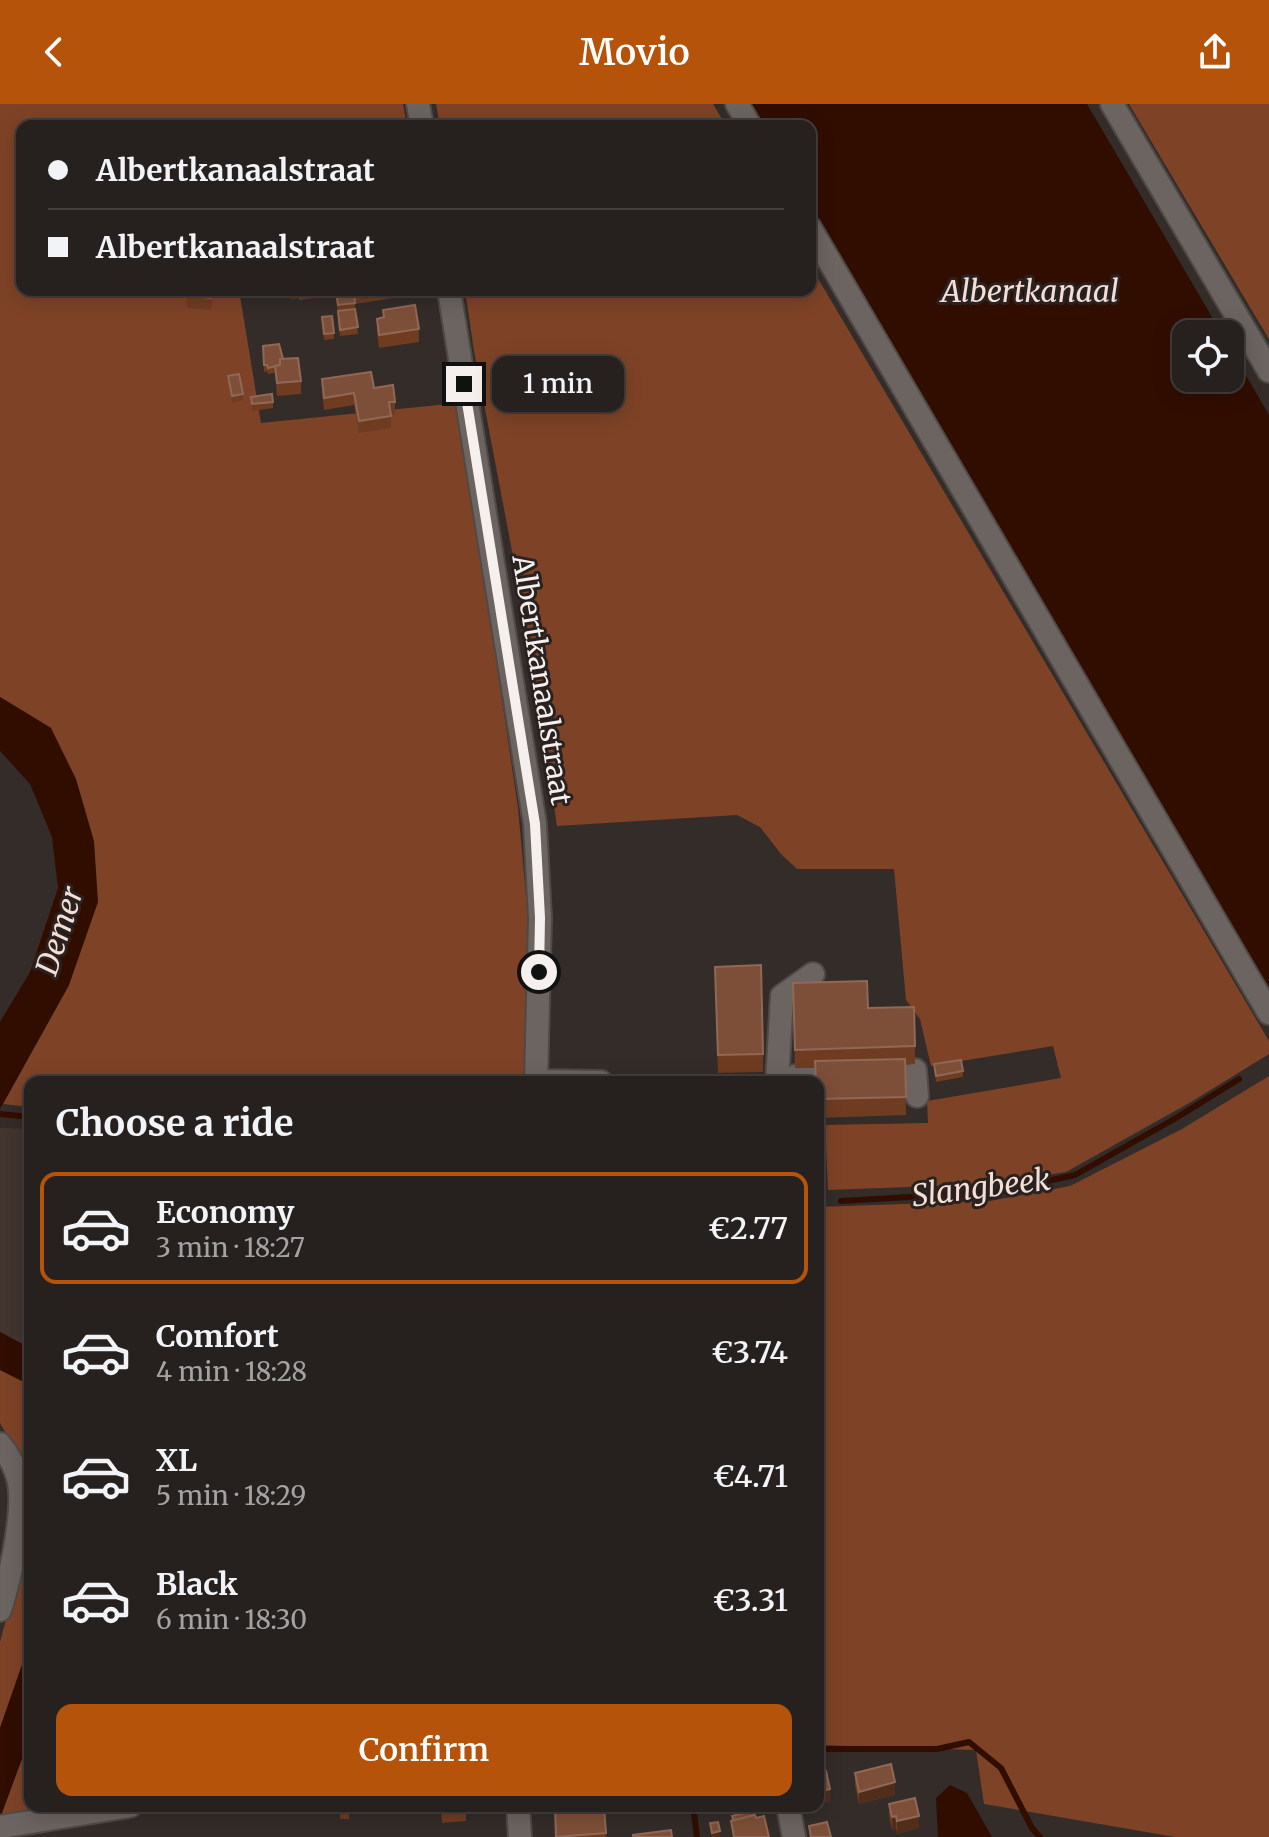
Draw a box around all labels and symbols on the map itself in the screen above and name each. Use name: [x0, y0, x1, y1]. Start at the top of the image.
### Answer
water label: Albertkanaal: [939, 272, 1119, 310]
callout: 1 min: [492, 356, 624, 412]
route end: [446, 366, 482, 402]
street label: Albertkanaalstraat: [504, 551, 580, 808]
water label: Demer: [27, 881, 91, 981]
route start: [521, 954, 557, 990]
water label: Slangbeek: [910, 1160, 1053, 1214]

